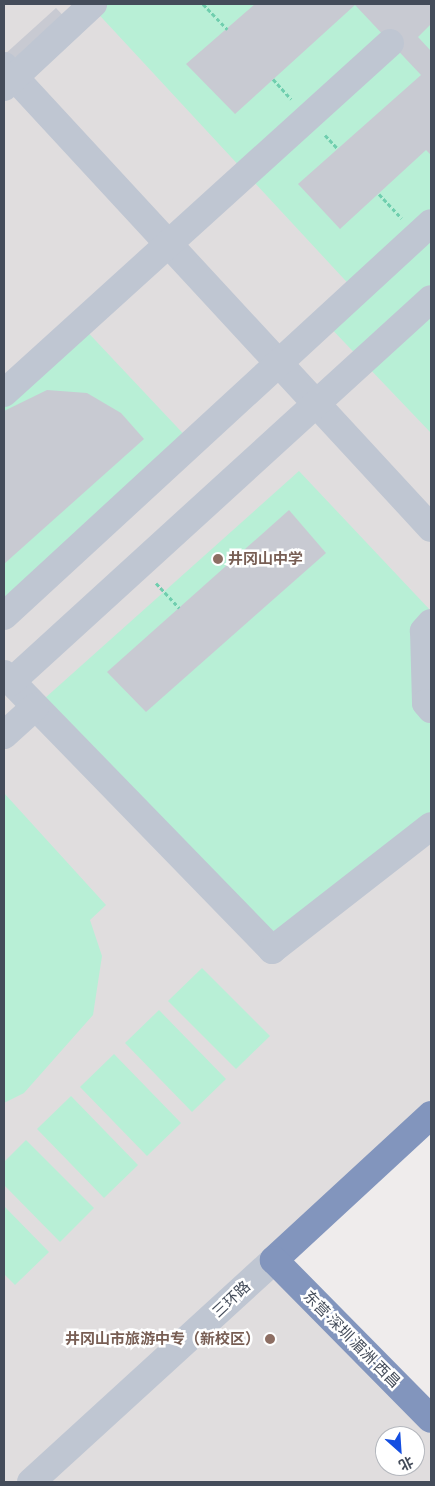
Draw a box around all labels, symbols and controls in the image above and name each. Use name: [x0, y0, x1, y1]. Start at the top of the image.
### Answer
place label: 井冈山中学: [228, 550, 303, 568]
marker: 井冈山中学: [212, 553, 224, 565]
street label: 三环路: [208, 1277, 254, 1321]
street label: 东营-深圳 湄洲-西昌: [300, 1287, 404, 1391]
place label: 井冈山市旅游中专（新校区）: [65, 1330, 260, 1348]
marker: 井冈山市旅游中专（新校区）: [264, 1333, 276, 1345]
north arrow: [375, 1426, 425, 1476]
text: 北: [396, 1453, 416, 1474]

